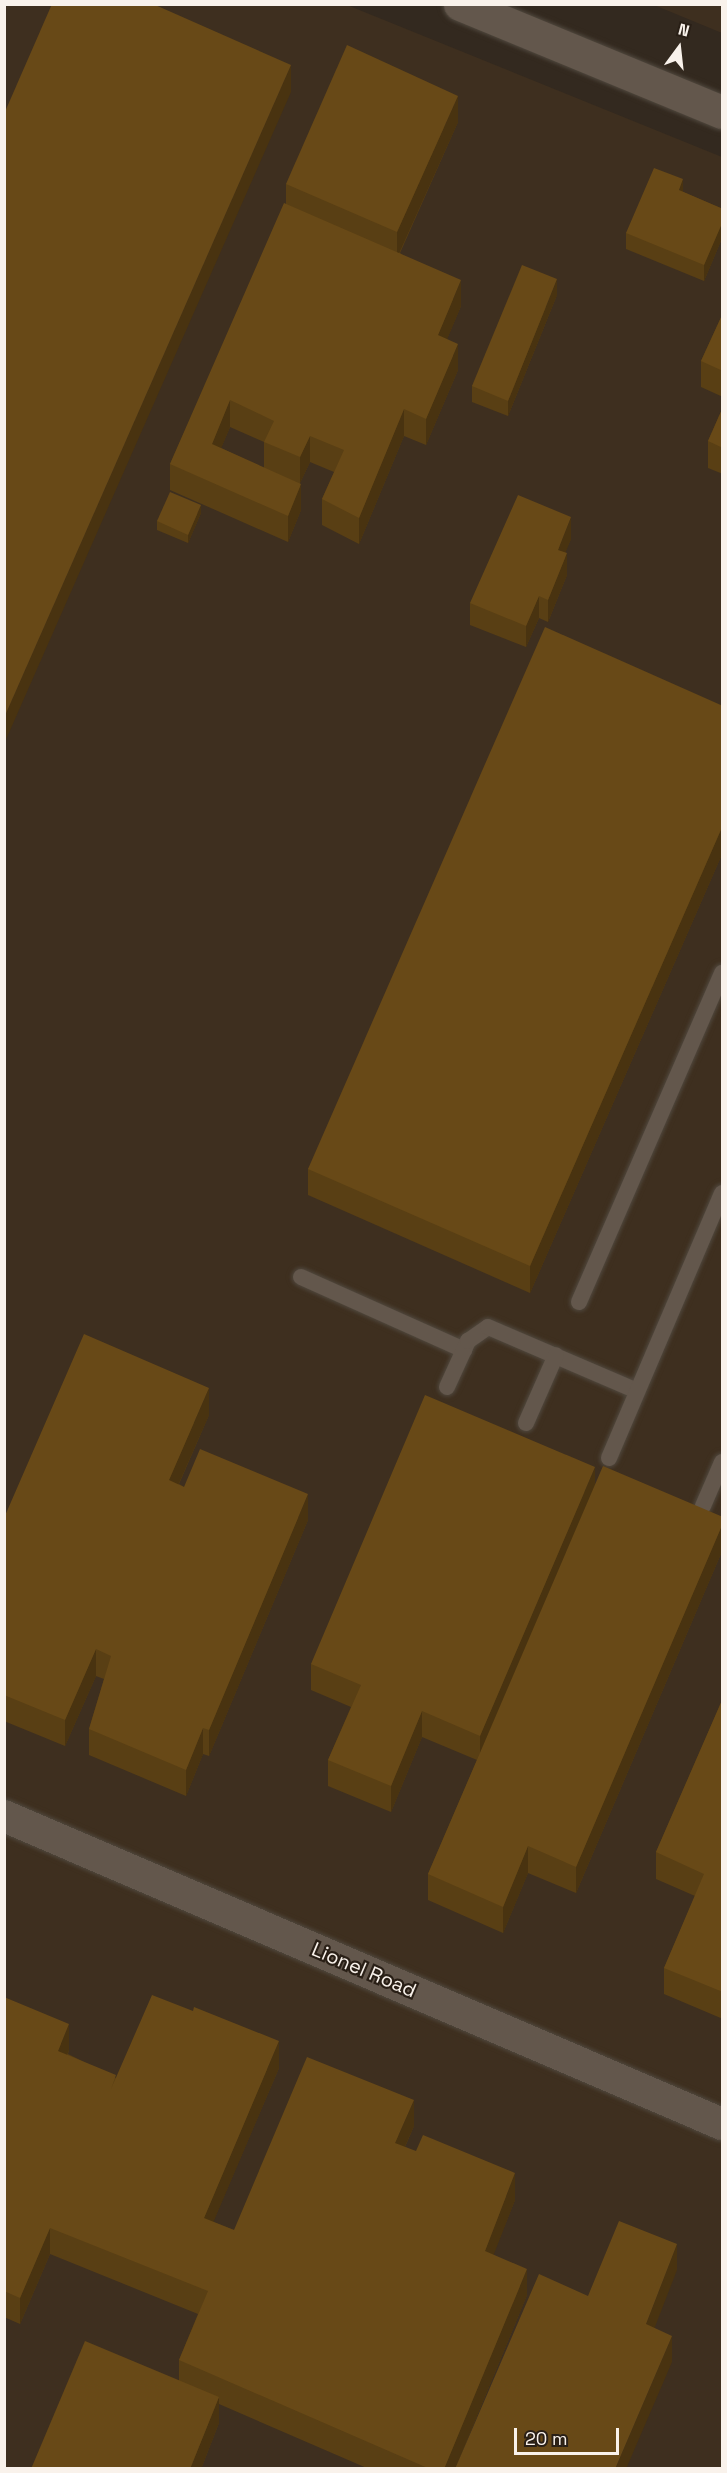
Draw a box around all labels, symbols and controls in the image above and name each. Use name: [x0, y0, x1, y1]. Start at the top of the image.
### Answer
north arrow: [649, 18, 709, 78]
text: N: [676, 19, 692, 42]
street label: Lionel Road: [308, 1937, 420, 2003]
scale bar: [517, 2416, 622, 2454]
text: 20 m: [525, 2427, 568, 2450]

